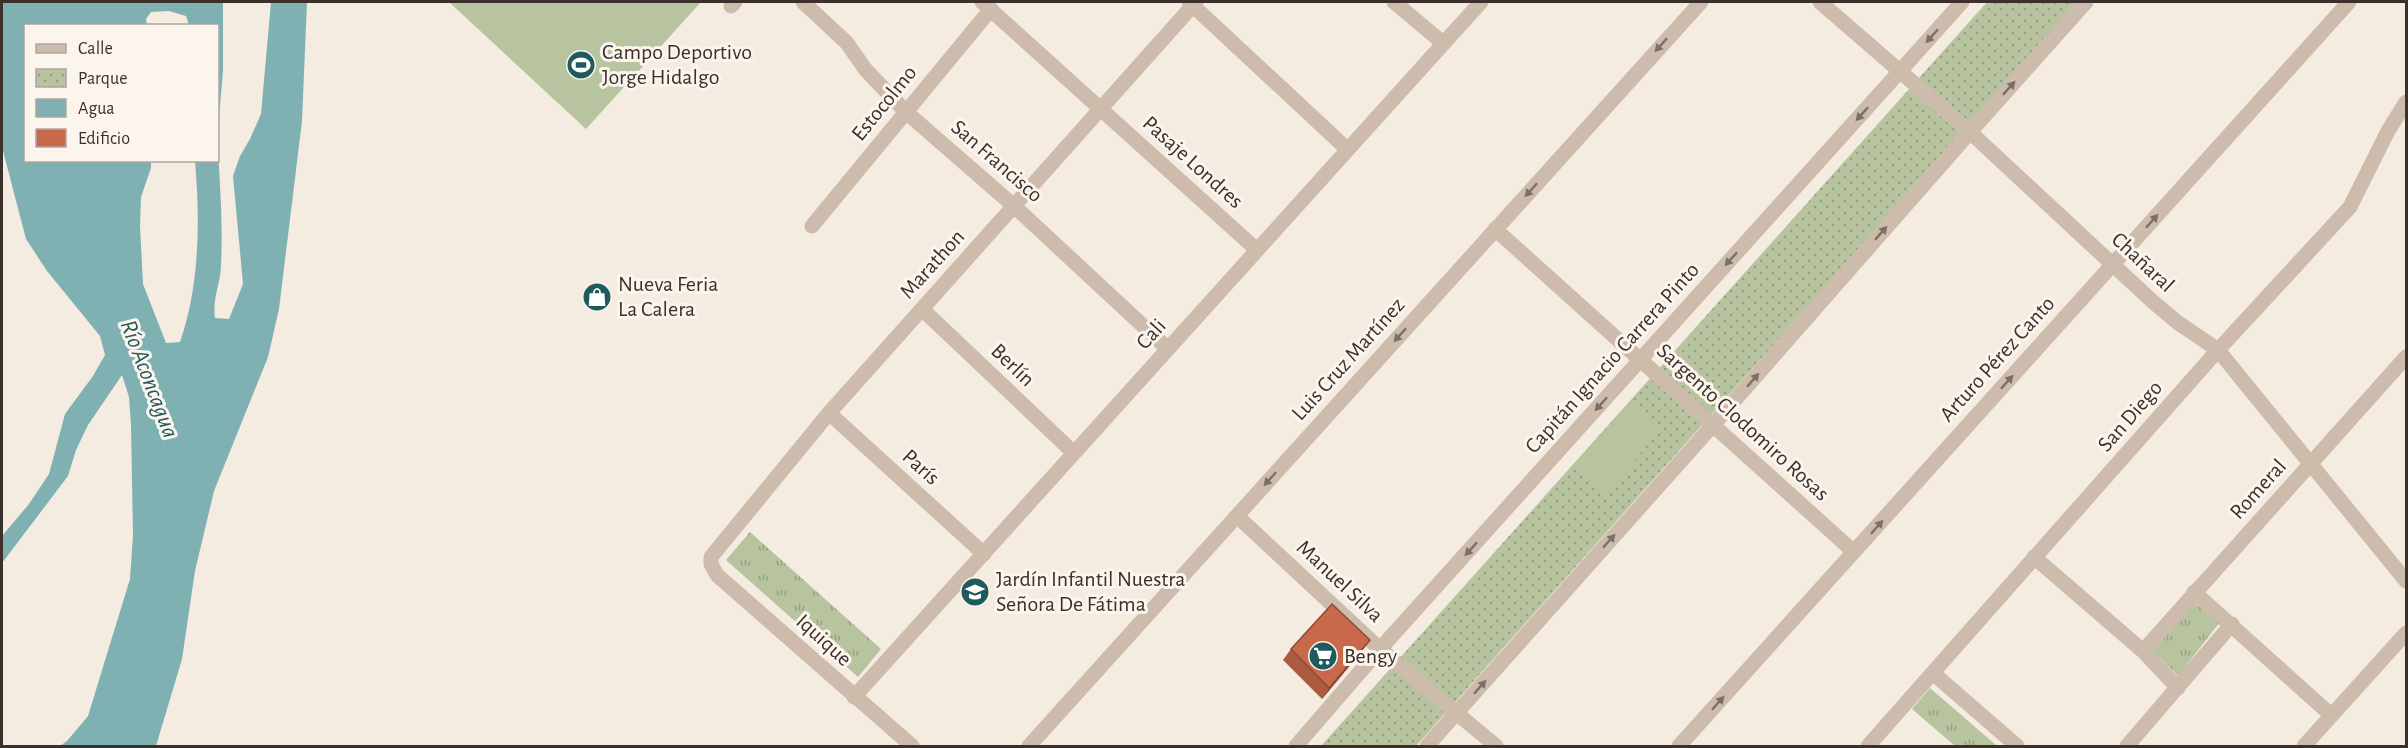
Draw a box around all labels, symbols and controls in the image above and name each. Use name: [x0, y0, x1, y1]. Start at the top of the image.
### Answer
legend: [24, 24, 219, 162]
one-way arrow: [1926, 28, 1939, 43]
one-way arrow: [1655, 37, 1668, 52]
text: Calle: [78, 40, 113, 58]
place label: Campo Deportivo Jorge Hidalgo: [602, 41, 752, 88]
sports icon: Campo Deportivo Jorge Hidalgo: [565, 49, 597, 81]
street label: Estocolmo: [847, 61, 921, 145]
text: Parque: [78, 70, 127, 88]
one-way arrow: [2002, 81, 2015, 96]
text: Agua: [78, 100, 115, 118]
one-way arrow: [1855, 106, 1869, 121]
street label: Pasaje Londres: [1139, 112, 1247, 212]
street label: San Francisco: [947, 116, 1047, 206]
text: Edificio: [78, 130, 130, 148]
one-way arrow: [1525, 182, 1538, 197]
one-way arrow: [2145, 214, 2158, 229]
street label: Marathon: [896, 225, 968, 303]
one-way arrow: [1874, 226, 1887, 241]
street label: Chañaral: [2107, 228, 2179, 296]
one-way arrow: [1724, 251, 1738, 266]
street label: Capitán Ignacio Carrera Pinto: [1521, 259, 1703, 457]
place label: Nueva Feria La Calera: [618, 273, 718, 320]
shop icon: Nueva Feria La Calera: [581, 281, 613, 313]
street label: Arturo Pérez Canto: [1935, 292, 2059, 426]
street label: Luis Cruz Martínez: [1287, 293, 1409, 425]
street label: Cali: [1132, 315, 1170, 353]
water label: Río Aconcagua: [116, 317, 182, 441]
one-way arrow: [1393, 327, 1407, 342]
street label: Berlín: [987, 339, 1039, 391]
street label: Sargento Clodomiro Rosas: [1653, 339, 1833, 505]
one-way arrow: [1746, 373, 1759, 388]
one-way arrow: [2000, 375, 2013, 390]
street label: San Diego: [2094, 376, 2166, 456]
one-way arrow: [1595, 396, 1608, 411]
street label: París: [898, 445, 944, 489]
street label: Romeral: [2226, 455, 2290, 523]
one-way arrow: [1263, 472, 1277, 487]
one-way arrow: [1870, 520, 1883, 535]
one-way arrow: [1602, 534, 1616, 549]
street label: Manuel Silva: [1293, 536, 1387, 626]
one-way arrow: [1464, 541, 1478, 556]
place label: Jardín Infantil Nuestra Señora De Fátima: [996, 568, 1185, 615]
school or university icon: Jardín Infantil Nuestra Señora De Fátima: [959, 576, 991, 608]
street label: Iquique: [792, 610, 856, 670]
supermarket icon: Bengy: [1307, 640, 1339, 672]
place label: Bengy: [1344, 645, 1398, 667]
one-way arrow: [1473, 680, 1486, 695]
one-way arrow: [1711, 696, 1724, 711]

